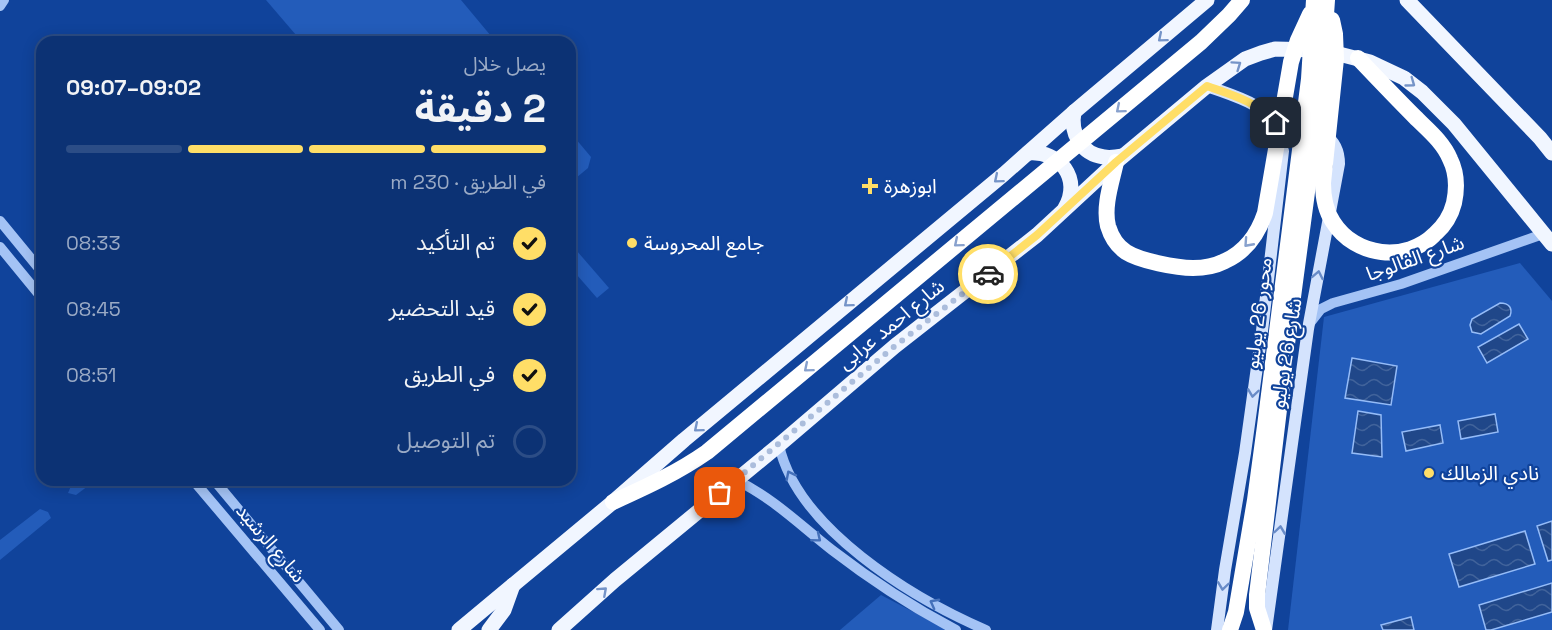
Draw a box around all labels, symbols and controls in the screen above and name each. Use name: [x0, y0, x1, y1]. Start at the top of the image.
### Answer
one-way arrow: [1158, 31, 1169, 42]
text: يصل خلال: [464, 51, 546, 77]
one-way arrow: [1231, 61, 1242, 72]
text: 09:02–09:07: [66, 73, 201, 101]
one-way arrow: [1404, 76, 1415, 87]
text: 2 دقيقة: [415, 84, 546, 133]
pin: [1250, 97, 1301, 148]
one-way arrow: [1116, 101, 1127, 112]
icon: home: [1259, 106, 1292, 139]
text: في الطريق · 230 m: [390, 169, 546, 195]
one-way arrow: [994, 171, 1005, 182]
place label: ابوزهرة: [884, 173, 937, 199]
marker: ابوزهرة: [861, 177, 879, 195]
icon: check: [513, 227, 546, 260]
text: تم التأكيد: [416, 228, 495, 256]
street label: شارع الفالوجا: [1363, 229, 1468, 289]
text: 08:33: [66, 230, 121, 256]
place label: جامع المحروسة: [644, 230, 764, 258]
marker: جامع المحروسة: [625, 236, 639, 250]
one-way arrow: [954, 236, 965, 247]
one-way arrow: [1244, 236, 1255, 247]
courier: [958, 244, 1018, 304]
street label: محور 26 يوليو: [1238, 256, 1278, 370]
icon: car: [972, 258, 1005, 291]
one-way arrow: [1311, 271, 1324, 281]
street label: شارع احمد عرابى: [832, 273, 951, 377]
icon: check: [513, 293, 546, 326]
text: قيد التحضير: [389, 294, 495, 322]
text: 08:45: [66, 296, 121, 322]
one-way arrow: [844, 296, 855, 307]
street label: شارع 26 يوليو: [1264, 296, 1310, 410]
icon: check: [513, 359, 546, 392]
text: في الطريق: [404, 360, 495, 388]
one-way arrow: [804, 361, 815, 372]
text: 08:51: [66, 362, 116, 388]
one-way arrow: [1247, 388, 1260, 398]
one-way arrow: [694, 421, 705, 432]
text: تم التوصيل: [397, 426, 495, 454]
place label: نادي الزمالك: [1441, 460, 1539, 489]
marker: نادي الزمالك: [1422, 466, 1436, 480]
pin: [694, 467, 745, 518]
one-way arrow: [785, 471, 797, 482]
icon: bag: [703, 476, 736, 509]
street label: شارع الرشيد: [229, 498, 312, 589]
one-way arrow: [1273, 526, 1285, 535]
one-way arrow: [810, 531, 821, 542]
one-way arrow: [1217, 581, 1229, 590]
one-way arrow: [596, 587, 606, 598]
one-way arrow: [929, 599, 940, 610]

